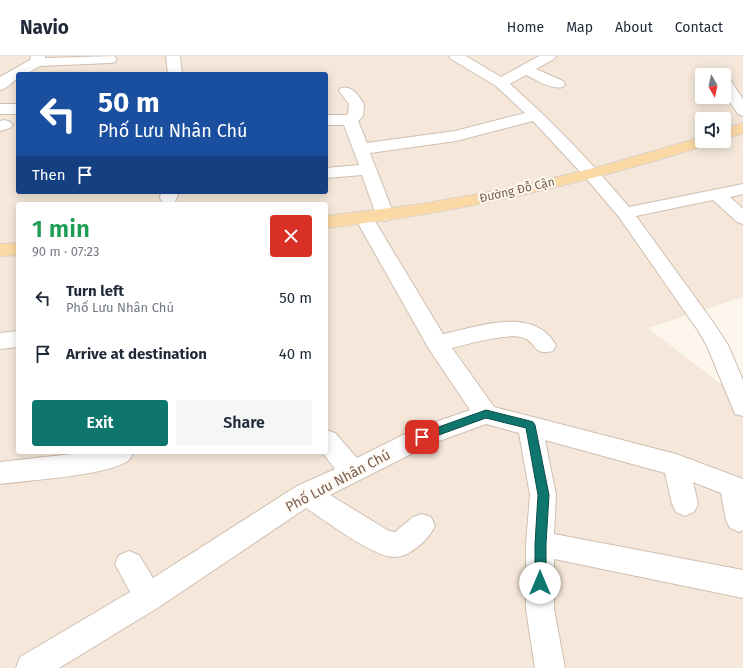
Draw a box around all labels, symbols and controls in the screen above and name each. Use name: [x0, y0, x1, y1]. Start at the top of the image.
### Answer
text: Navio: [20, 16, 69, 39]
text: Home: [507, 19, 544, 36]
text: Map: [566, 19, 593, 36]
text: About: [615, 19, 653, 36]
text: Contact: [675, 19, 723, 36]
north arrow: [695, 68, 731, 104]
map controls: [695, 68, 731, 148]
text: 50 m: [98, 86, 160, 119]
icon: left: [32, 88, 84, 140]
button: sound: [695, 112, 731, 148]
text: Phố Lưu Nhân Chú: [98, 120, 248, 142]
icon: arrive: [74, 164, 96, 186]
text: Then: [32, 166, 66, 184]
street label: Đường Đỗ Cận: [478, 174, 556, 205]
text: 1 min: [32, 215, 90, 243]
button: close: [270, 215, 312, 257]
text: 90 m · 07:23: [32, 244, 99, 259]
text: Turn left: [66, 282, 124, 300]
icon: left: [32, 287, 54, 309]
text: 50 m: [279, 289, 312, 307]
text: Phố Lưu Nhân Chú: [66, 300, 174, 315]
icon: arrive: [32, 343, 54, 365]
text: Arrive at destination: [66, 345, 207, 363]
text: 40 m: [279, 345, 312, 363]
button: Exit: [32, 400, 168, 446]
button: Share: [176, 400, 312, 446]
pin: [405, 420, 439, 454]
icon: arrive: [411, 426, 433, 448]
street label: Phố Lưu Nhân Chú: [282, 445, 393, 516]
position arrow: [519, 562, 561, 604]

